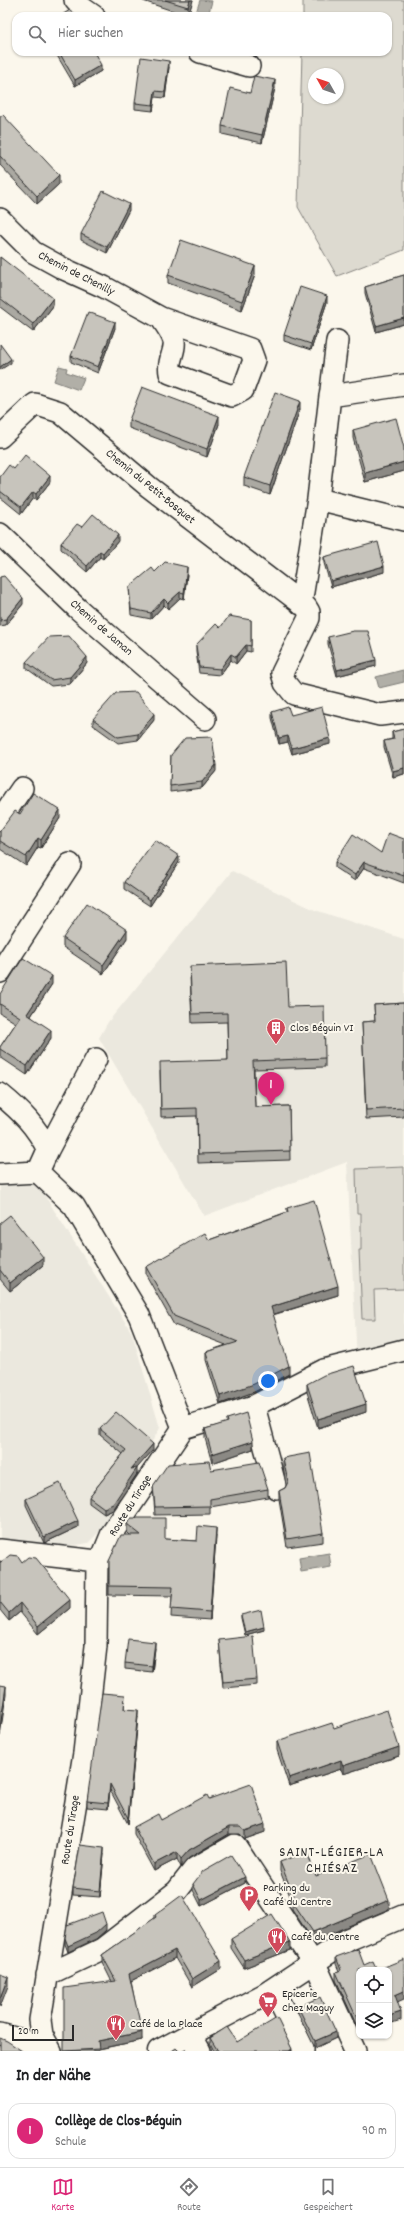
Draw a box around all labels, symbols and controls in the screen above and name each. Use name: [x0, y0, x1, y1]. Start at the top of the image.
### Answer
search box: [12, 12, 392, 56]
icon: search: [26, 23, 48, 45]
text: Hier suchen: [58, 23, 123, 45]
north arrow: [308, 68, 344, 104]
street label: Chemin de Chenilly: [35, 247, 118, 301]
street label: Chemin du Petit-Bosquet: [101, 445, 199, 529]
street label: Chemin de Jaman: [66, 596, 137, 660]
building icon: Clos Béguin VI: [265, 1017, 287, 1045]
place label: Clos Béguin VI: [290, 1020, 353, 1037]
pin: 1: [258, 1072, 284, 1105]
your location: [258, 1371, 278, 1391]
street label: Route du Tirage: [105, 1472, 157, 1540]
street label: Route du Tirage: [57, 1794, 85, 1866]
district label: SAINT-LÉGIER-LA CHIÉSAZ: [279, 1843, 385, 1879]
place label: Parking du Café du Centre: [263, 1880, 331, 1911]
parking icon: Parking du Café du Centre: [238, 1884, 260, 1912]
restaurant icon: Café du Centre: [266, 1926, 288, 1954]
place label: Café du Centre: [291, 1929, 359, 1946]
map controls: [356, 1967, 392, 2039]
button: locate: [356, 1967, 392, 2003]
place label: Epicerie Chez Maguy: [282, 1986, 335, 2017]
supermarket icon: Epicerie Chez Maguy: [257, 1990, 279, 2018]
button: layers: [356, 2003, 392, 2039]
restaurant icon: Café de la Place: [105, 2013, 127, 2041]
place label: Café de la Place: [130, 2016, 203, 2033]
scale bar: [12, 2023, 74, 2042]
text: 20 m: [18, 2024, 39, 2040]
text: In der Nähe: [16, 2065, 91, 2089]
text: Collège de Clos-Béguin: [55, 2111, 182, 2133]
text: 1: [29, 2122, 31, 2141]
text: 90 m: [362, 2122, 387, 2141]
text: Schule: [55, 2133, 86, 2152]
tab: Karte: [51, 2176, 74, 2216]
tab: Route: [177, 2176, 201, 2216]
tab: Gespeichert: [303, 2176, 353, 2216]

